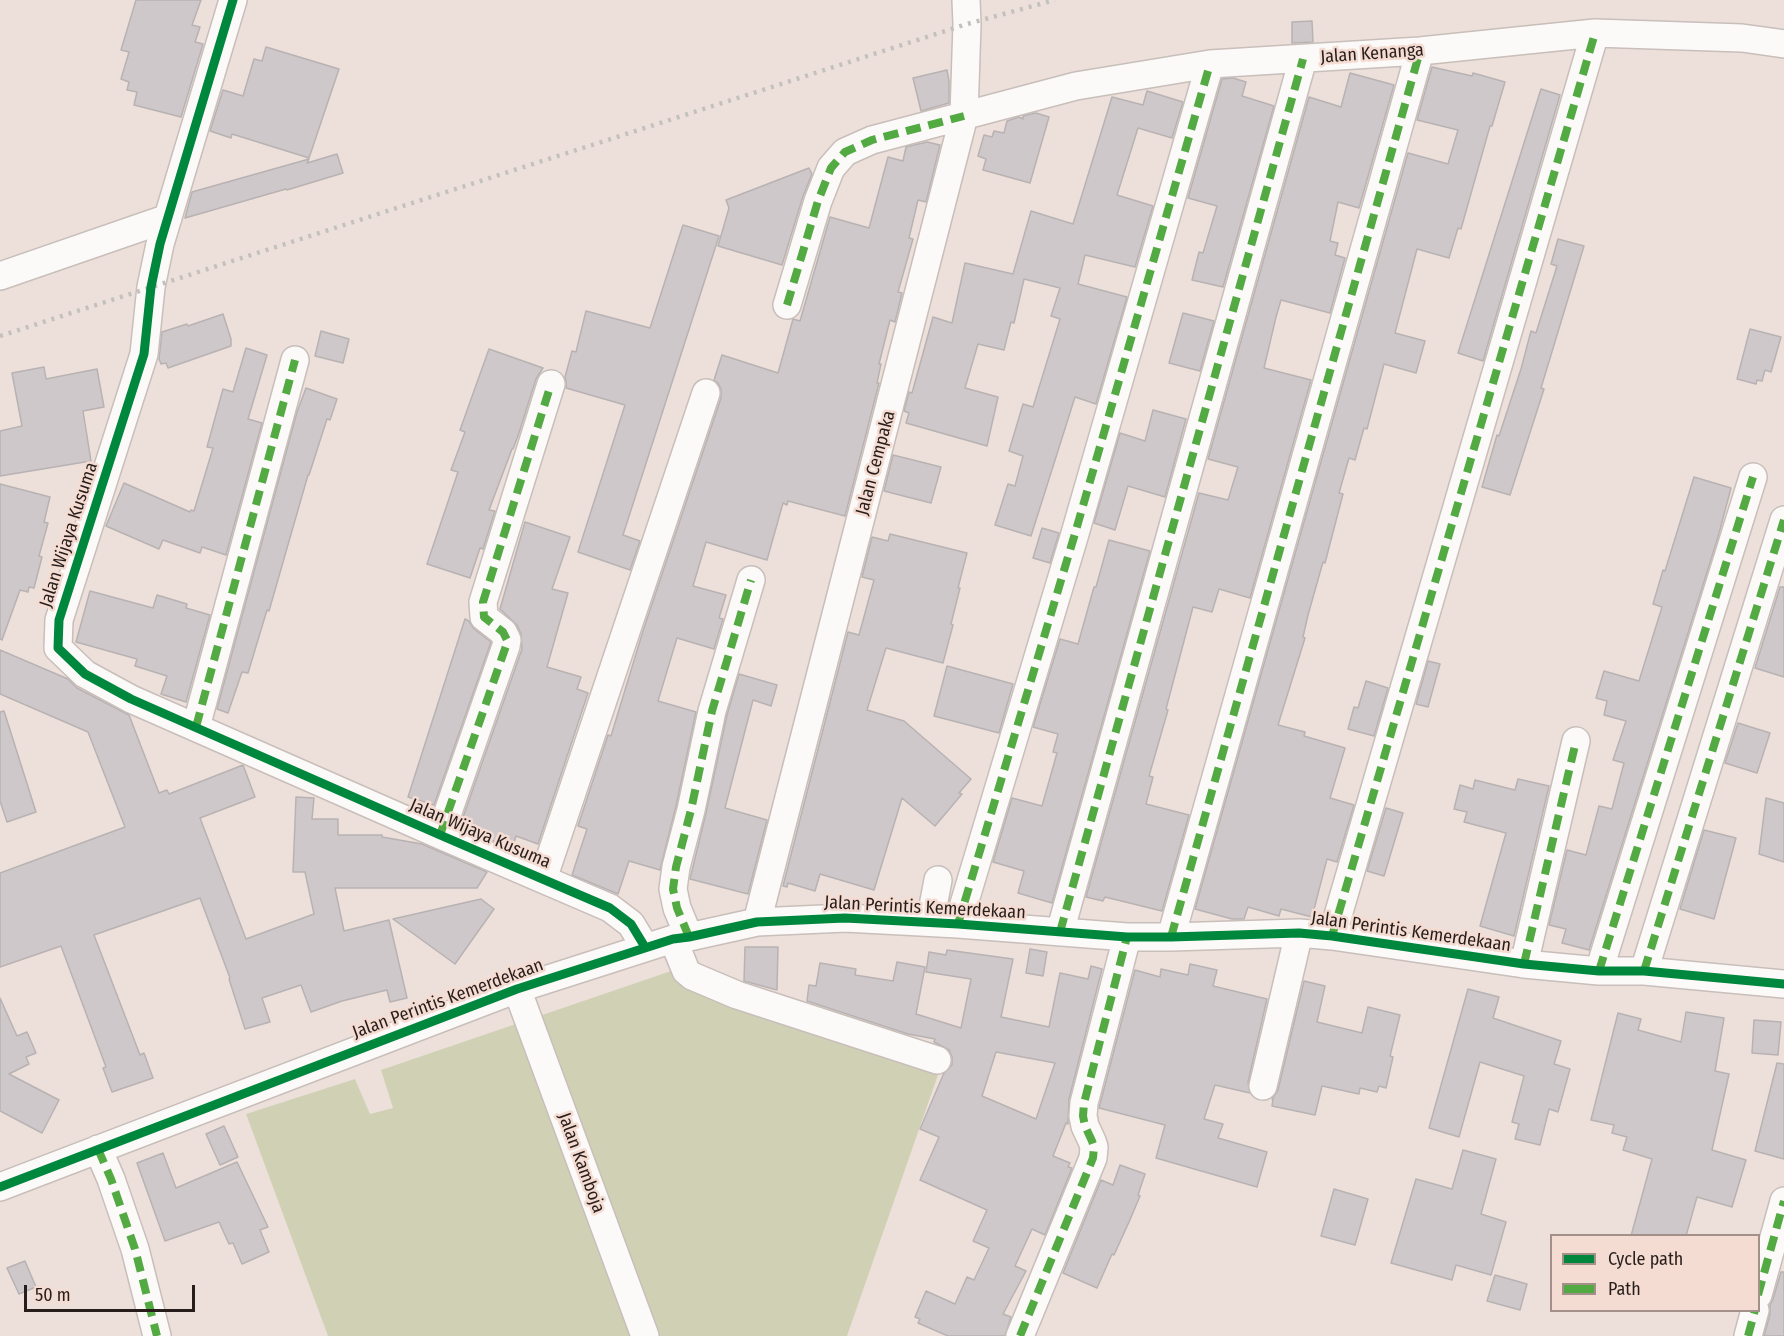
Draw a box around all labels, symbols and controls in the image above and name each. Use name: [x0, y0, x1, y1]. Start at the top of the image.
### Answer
street label: Jalan Kenanga: [1320, 40, 1424, 68]
street label: Jalan Cempaka: [852, 408, 900, 518]
street label: Jalan Wijaya Kusuma: [35, 460, 103, 610]
street label: Jalan Wijaya Kusuma: [406, 795, 554, 873]
street label: Jalan Perintis Kemerdekaan: [824, 892, 1026, 924]
street label: Jalan Perintis Kemerdekaan: [1310, 907, 1512, 957]
street label: Jalan Perintis Kemerdekaan: [350, 954, 546, 1044]
street label: Jalan Kamboja: [553, 1110, 609, 1216]
legend: [1550, 1234, 1760, 1312]
text: Cycle path: [1608, 1248, 1683, 1270]
scale bar: [27, 1273, 198, 1311]
text: Path: [1608, 1278, 1641, 1300]
text: 50 m: [35, 1284, 71, 1306]

